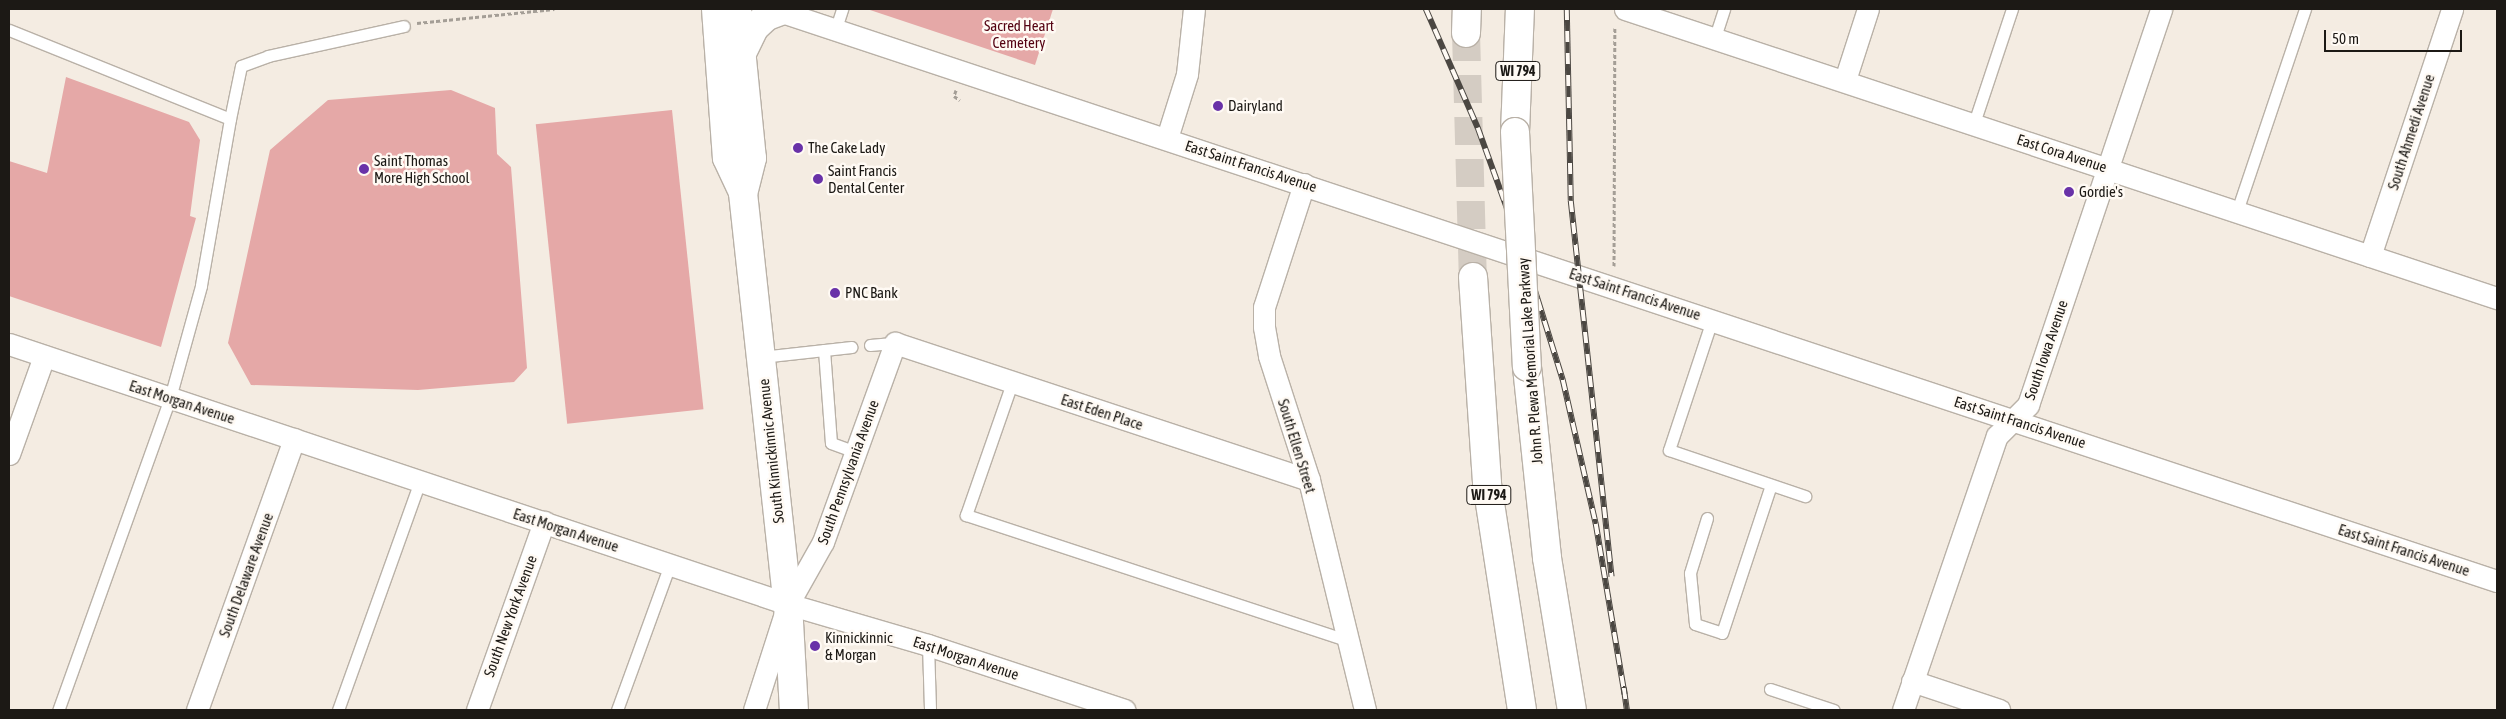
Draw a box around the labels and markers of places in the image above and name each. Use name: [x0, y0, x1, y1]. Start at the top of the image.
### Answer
place label: Dairyland: [1228, 97, 1283, 115]
marker: Dairyland: [1212, 100, 1224, 112]
place label: The Cake Lady: [808, 139, 885, 157]
marker: The Cake Lady: [792, 142, 804, 154]
place label: Saint Thomas More High School: [374, 151, 470, 186]
place label: Saint Francis Dental Center: [828, 161, 904, 196]
marker: Saint Thomas More High School: [358, 163, 370, 175]
marker: Saint Francis Dental Center: [812, 173, 824, 185]
place label: Gordie's: [2079, 183, 2123, 201]
marker: Gordie's: [2063, 186, 2075, 198]
place label: PNC Bank: [845, 284, 898, 302]
marker: PNC Bank: [829, 287, 841, 299]
place label: Kinnickinnic & Morgan: [825, 628, 892, 663]
marker: Kinnickinnic & Morgan: [809, 640, 821, 652]

